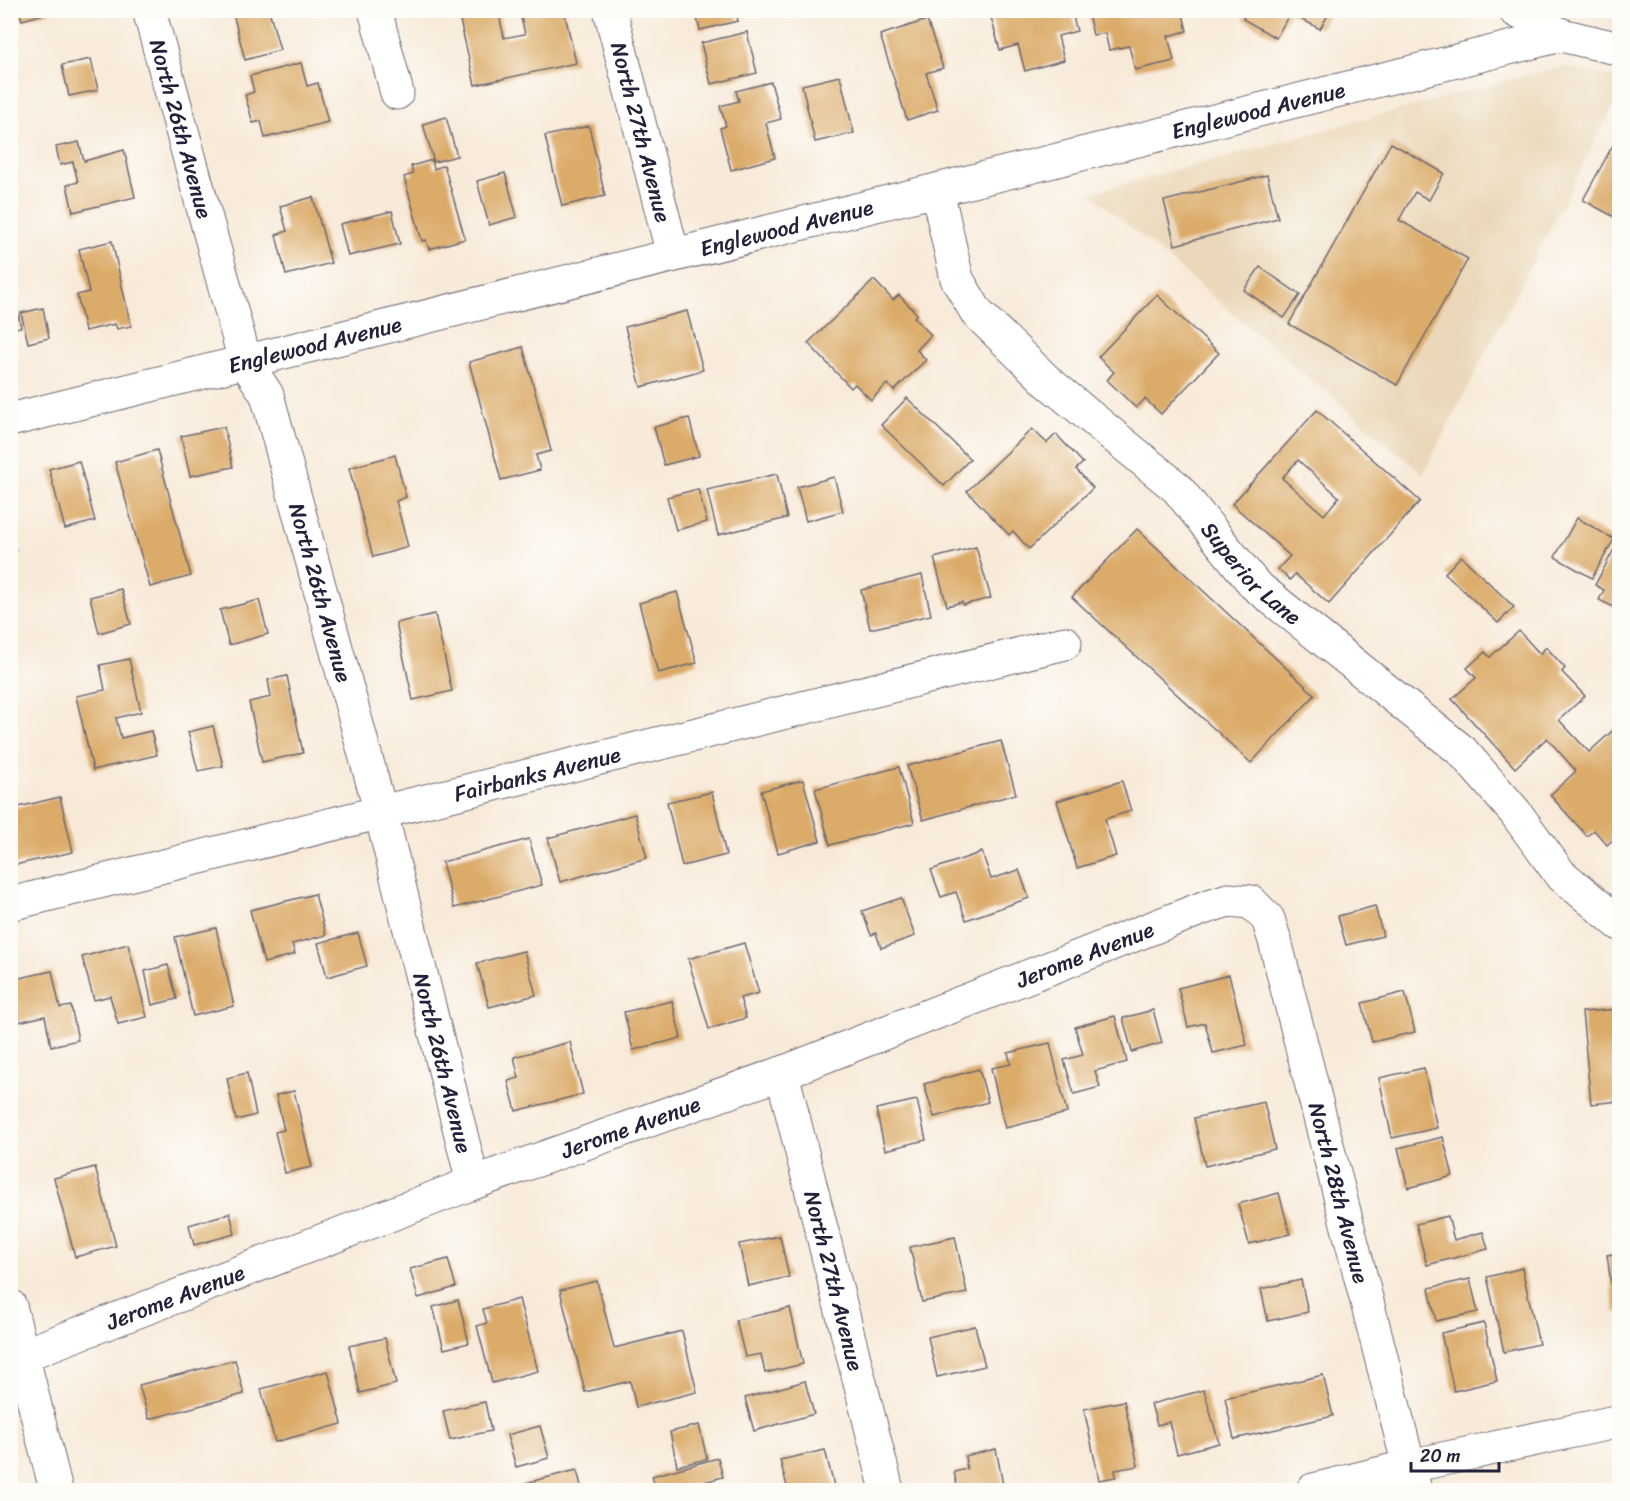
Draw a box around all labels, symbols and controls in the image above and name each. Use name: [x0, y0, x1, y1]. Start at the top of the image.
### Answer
street label: North 26th Avenue: [138, 34, 225, 223]
street label: North 27th Avenue: [599, 38, 683, 227]
street label: Englewood Avenue: [1167, 70, 1349, 151]
street label: Englewood Avenue: [696, 187, 878, 268]
street label: Englewood Avenue: [224, 304, 406, 385]
street label: North 26th Avenue: [278, 498, 364, 687]
street label: Superior Lane: [1191, 512, 1311, 635]
street label: Fairbanks Avenue: [450, 734, 625, 813]
street label: Jerome Avenue: [1009, 909, 1160, 999]
street label: North 26th Avenue: [402, 968, 484, 1157]
street label: Jerome Avenue: [555, 1084, 706, 1170]
street label: North 28th Avenue: [1297, 1098, 1381, 1288]
street label: North 27th Avenue: [793, 1186, 876, 1375]
street label: Jerome Avenue: [100, 1252, 251, 1341]
scale bar: [1411, 1435, 1500, 1473]
text: 20 m: [1420, 1440, 1460, 1472]

